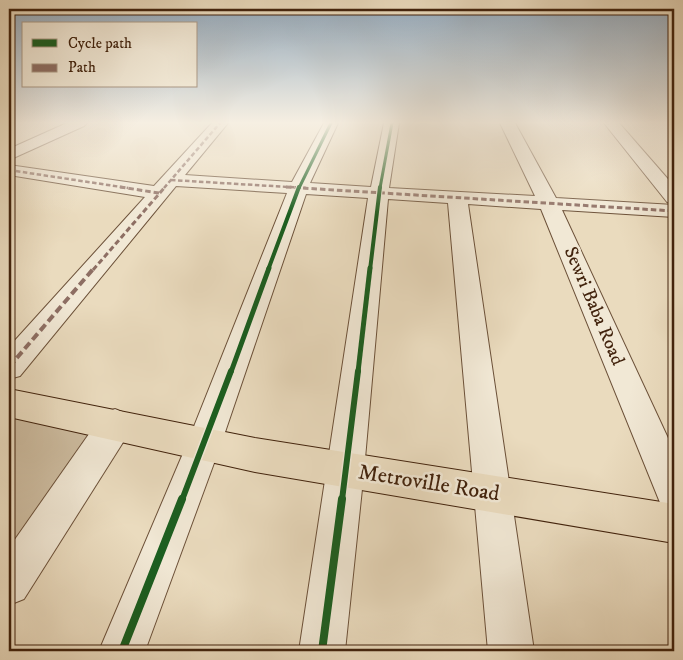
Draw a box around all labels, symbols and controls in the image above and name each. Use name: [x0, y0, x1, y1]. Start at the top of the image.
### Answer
legend: [22, 22, 198, 88]
text: Cycle path: [68, 34, 132, 53]
text: Path: [68, 58, 96, 77]
street label: Sewri Baba Road: [559, 243, 629, 369]
street label: Metroville Road: [356, 459, 502, 507]

